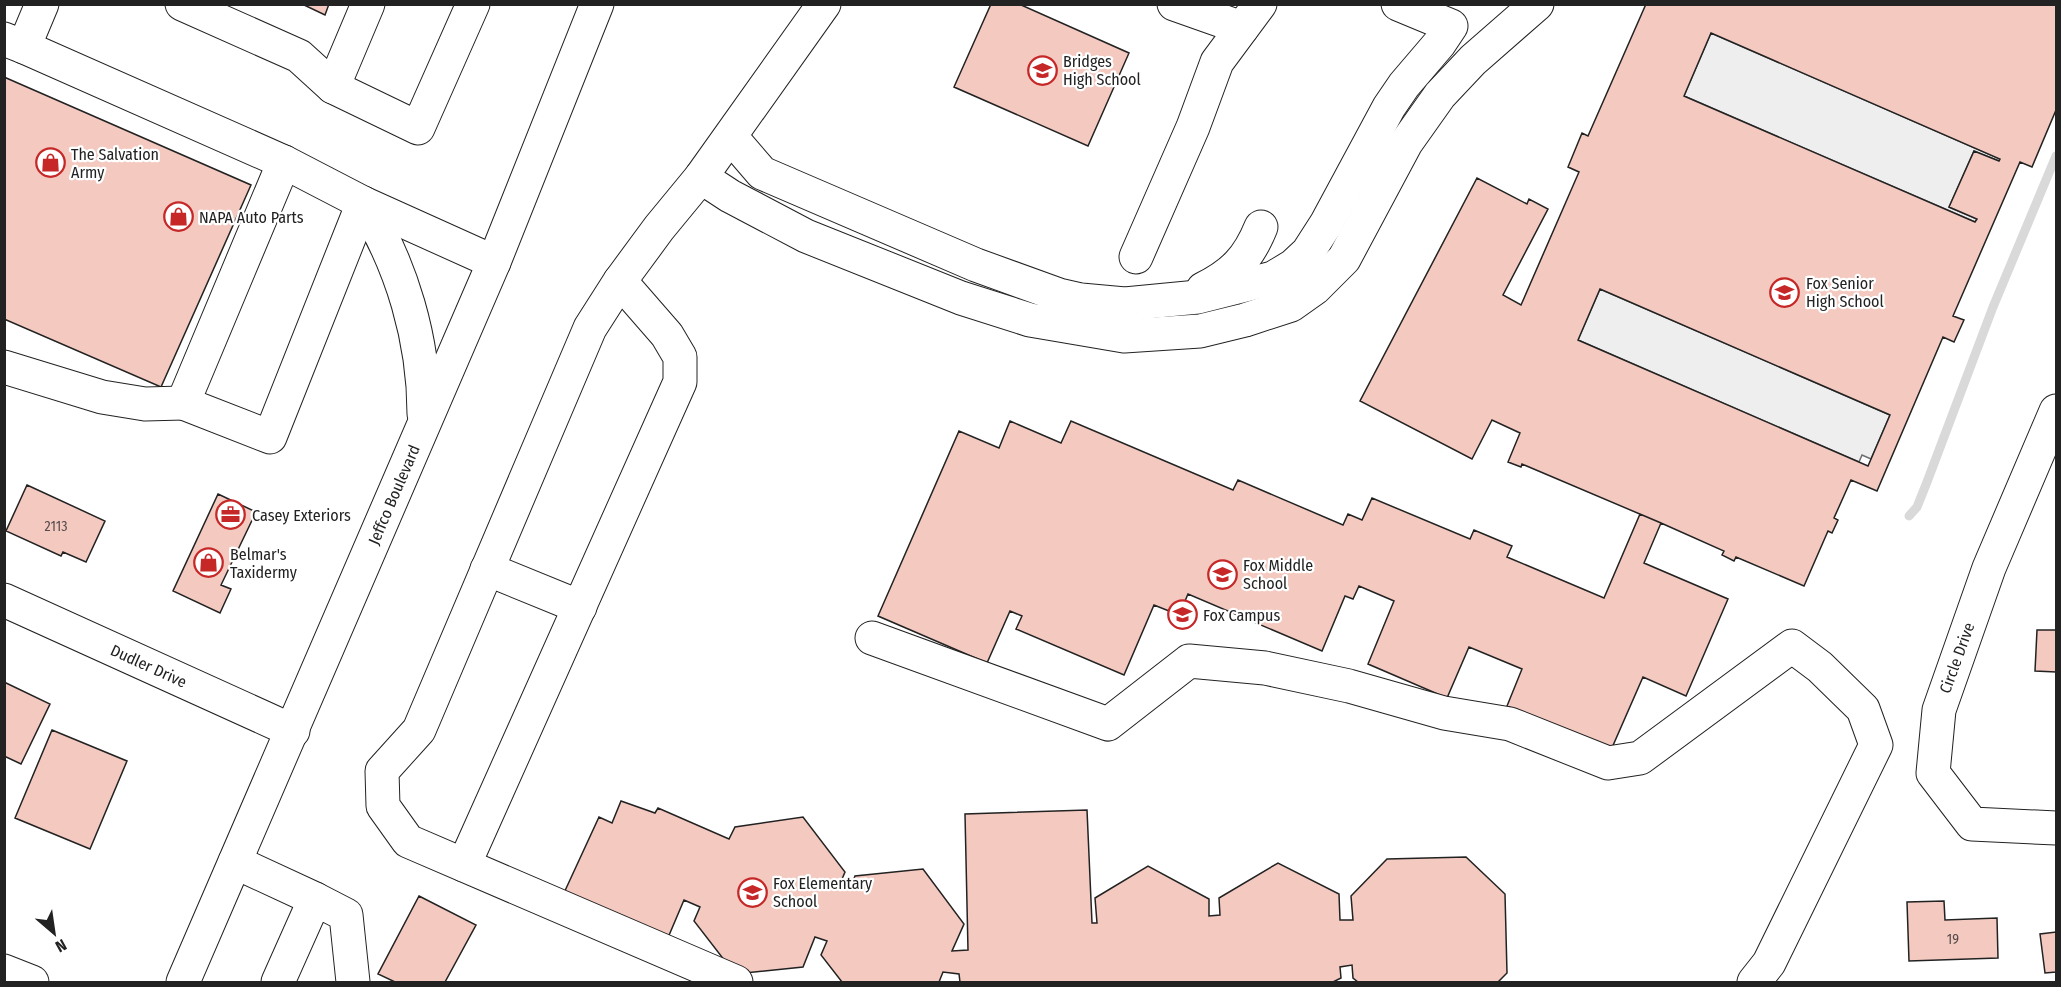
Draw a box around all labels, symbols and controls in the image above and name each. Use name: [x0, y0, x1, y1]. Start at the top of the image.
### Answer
place label: Bridges High School: [1063, 52, 1141, 89]
school or university icon: Bridges High School: [1026, 54, 1058, 86]
place label: The Salvation Army: [71, 145, 159, 182]
shop icon: The Salvation Army: [34, 147, 66, 179]
shop icon: NAPA Auto Parts: [162, 201, 194, 233]
place label: NAPA Auto Parts: [199, 208, 304, 227]
place label: Fox Senior High School: [1806, 274, 1884, 311]
school or university icon: Fox Senior High School: [1769, 276, 1801, 308]
street label: Jeffco Boulevard: [364, 442, 423, 547]
office icon: Casey Exteriors: [215, 499, 247, 531]
place label: Casey Exteriors: [252, 506, 351, 525]
house number: 2113: [45, 518, 67, 535]
place label: Belmar's Taxidermy: [230, 545, 298, 582]
shop icon: Belmar's Taxidermy: [193, 547, 225, 579]
place label: Fox Middle School: [1243, 556, 1313, 593]
school or university icon: Fox Middle School: [1206, 558, 1238, 590]
school or university icon: Fox Campus: [1166, 599, 1198, 631]
place label: Fox Campus: [1203, 606, 1280, 625]
street label: Circle Drive: [1935, 620, 1979, 696]
street label: Dudler Drive: [108, 640, 190, 691]
place label: Fox Elementary School: [773, 874, 873, 911]
school or university icon: Fox Elementary School: [736, 876, 768, 908]
north arrow: [24, 903, 84, 963]
house number: 19: [1947, 931, 1959, 948]
text: N: [52, 935, 70, 956]

